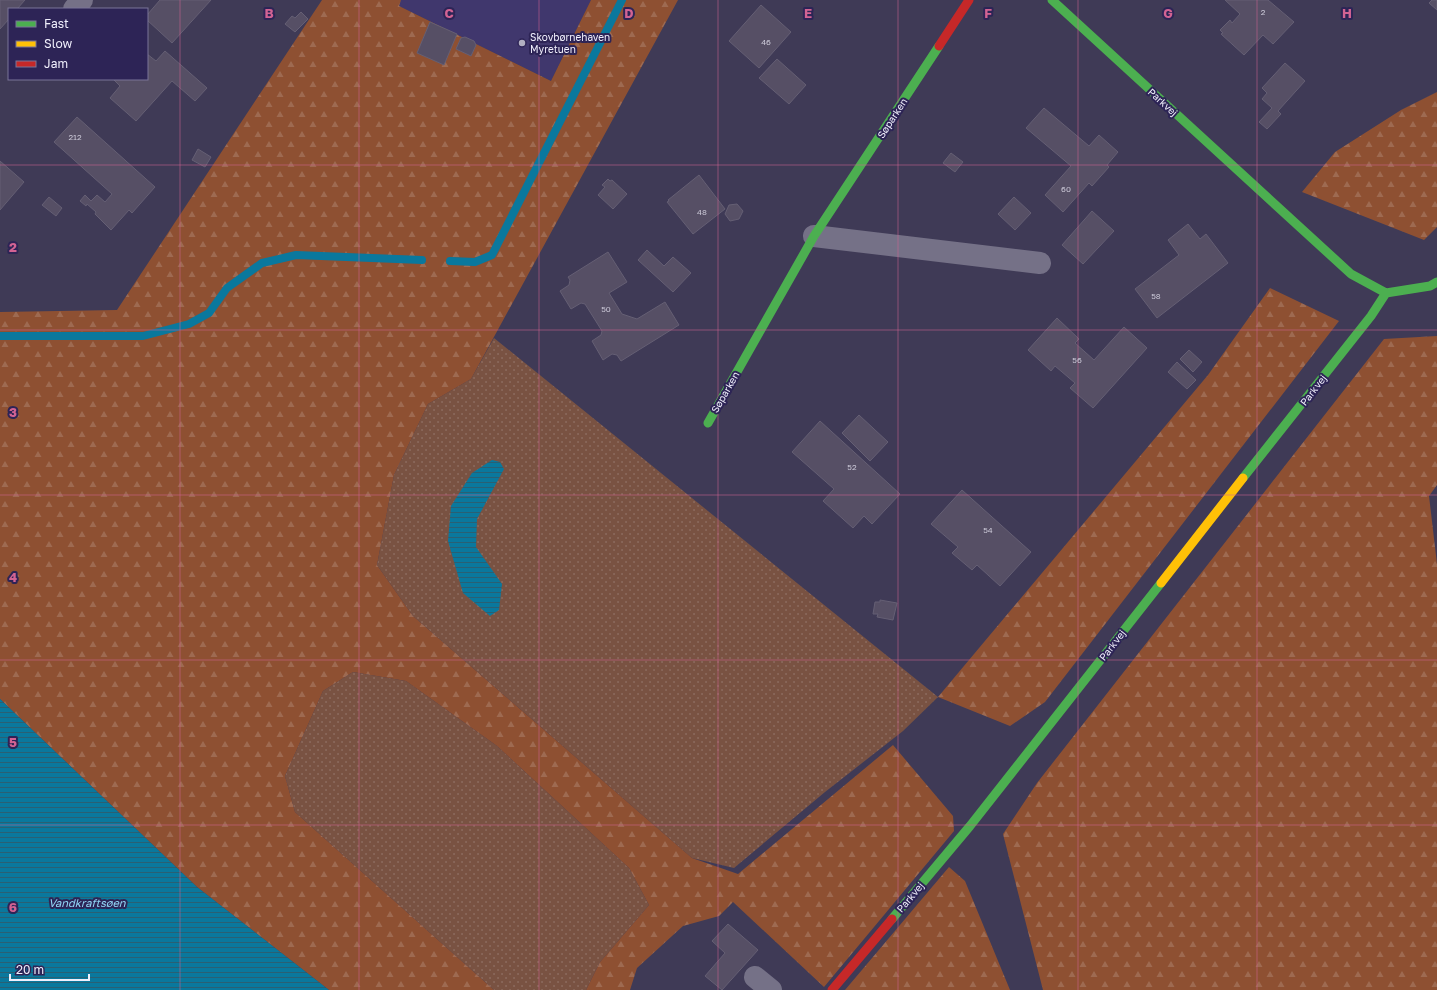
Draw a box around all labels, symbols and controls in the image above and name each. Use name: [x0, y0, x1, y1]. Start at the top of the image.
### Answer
text: B: [264, 5, 274, 21]
text: C: [444, 5, 454, 21]
text: D: [624, 5, 634, 21]
text: E: [804, 5, 812, 21]
text: F: [984, 5, 992, 21]
text: G: [1163, 5, 1173, 21]
text: H: [1342, 5, 1352, 21]
house number: 2: [1261, 7, 1266, 17]
legend: [8, 8, 148, 80]
text: Fast: [44, 16, 69, 31]
place label: Skovbørnehaven Myretuen: [530, 31, 610, 55]
text: Slow: [44, 36, 72, 51]
house number: 46: [761, 37, 771, 47]
marker: Skovbørnehaven Myretuen: [517, 38, 527, 48]
text: Jam: [44, 56, 68, 71]
street label: Parkvej: [1146, 86, 1180, 118]
street label: Søparken: [875, 96, 909, 140]
house number: 212: [68, 132, 82, 142]
house number: 60: [1061, 184, 1071, 194]
house number: 48: [697, 207, 707, 217]
text: 2: [9, 239, 17, 255]
house number: 58: [1151, 291, 1161, 301]
house number: 50: [601, 304, 611, 314]
house number: 56: [1072, 355, 1082, 365]
street label: Søparken: [708, 369, 742, 415]
street label: Parkvej: [1297, 372, 1329, 408]
text: 3: [9, 404, 17, 420]
house number: 52: [847, 462, 857, 472]
house number: 54: [983, 525, 993, 535]
text: 4: [9, 569, 17, 585]
street label: Parkvej: [1096, 627, 1128, 663]
text: 5: [9, 734, 17, 750]
street label: Parkvej: [894, 879, 926, 915]
water label: Vandkraftsøen: [48, 896, 127, 909]
text: 6: [9, 899, 17, 915]
scale bar: [10, 956, 89, 982]
text: 20 m: [16, 962, 44, 977]

